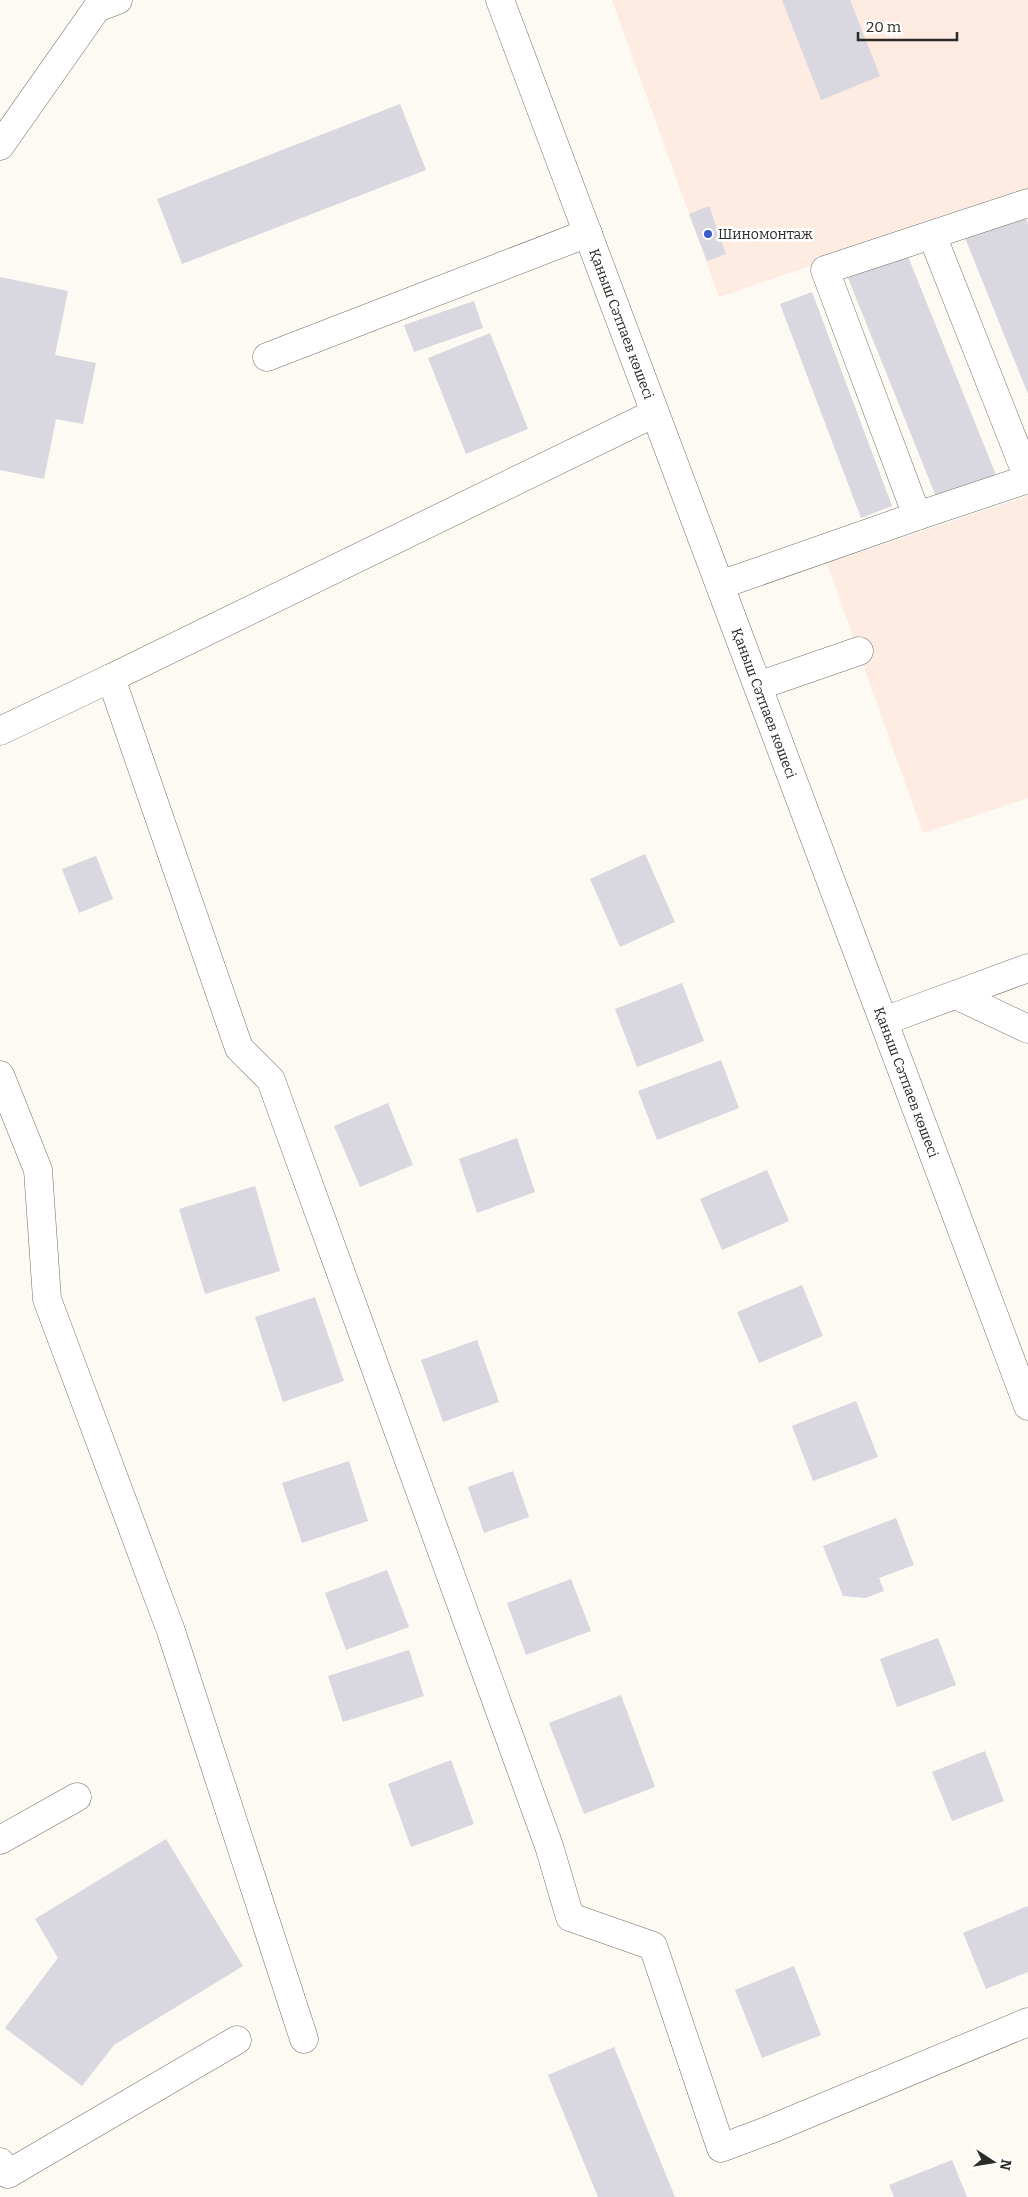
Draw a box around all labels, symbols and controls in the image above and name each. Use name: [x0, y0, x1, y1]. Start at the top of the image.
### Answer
scale bar: [858, 10, 957, 42]
text: 20 m: [866, 18, 902, 36]
place label: Шиномонтаж: [718, 226, 813, 243]
marker: Шиномонтаж: [702, 228, 714, 240]
street label: Қаныш Сәтпаев көшесі: [585, 246, 657, 402]
street label: Қаныш Сәтпаев көшесі: [728, 626, 800, 781]
street label: Қаныш Сәтпаев көшесі: [870, 1005, 942, 1160]
north arrow: [968, 2137, 1018, 2187]
text: N: [996, 2158, 1015, 2172]

